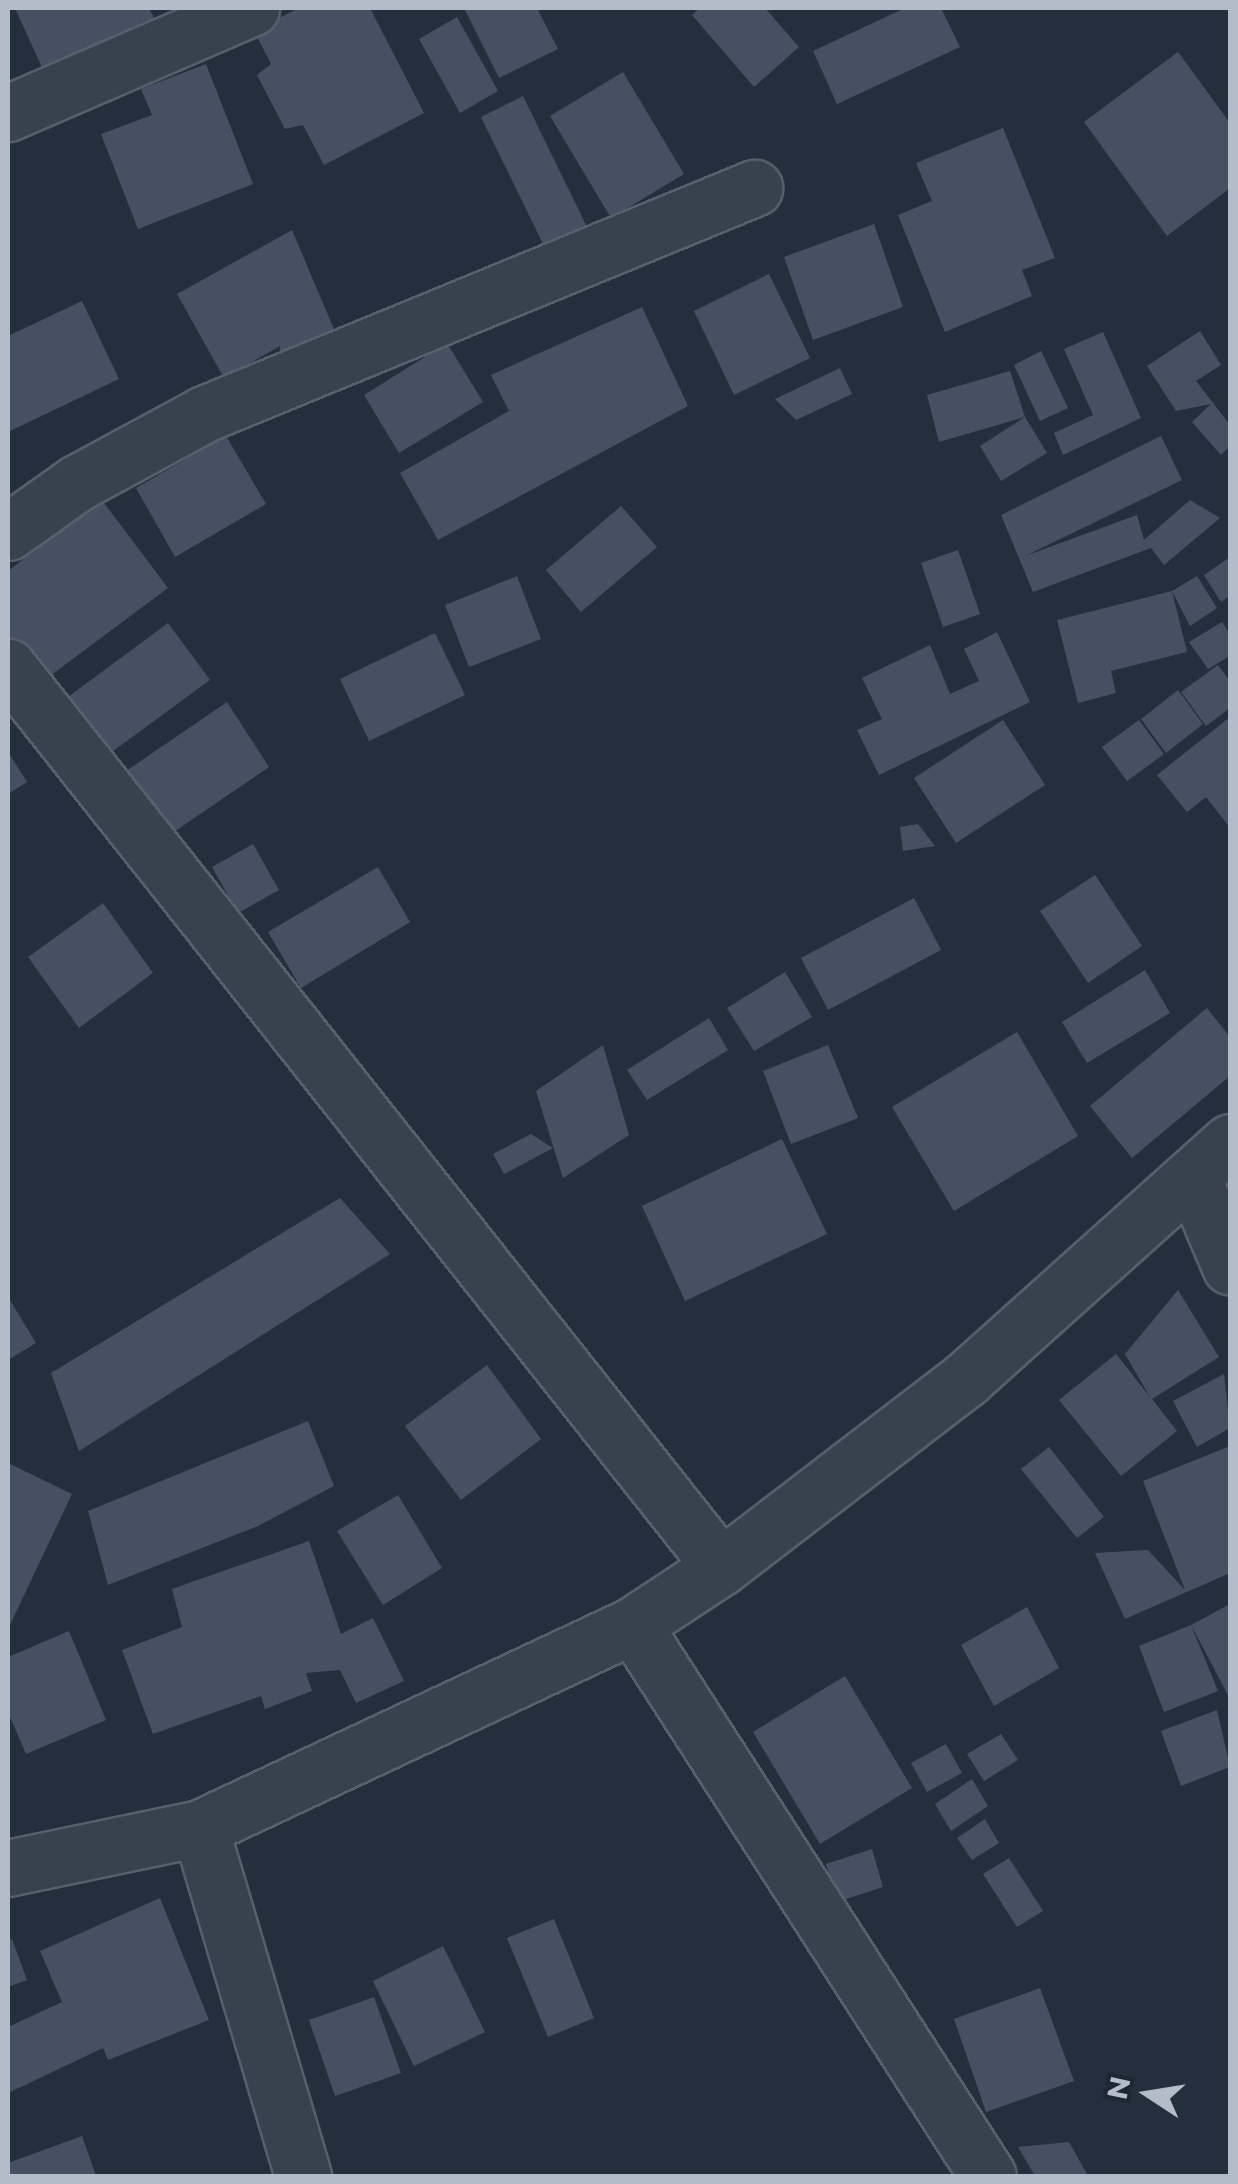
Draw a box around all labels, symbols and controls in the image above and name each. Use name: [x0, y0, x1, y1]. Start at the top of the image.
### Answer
north arrow: [1098, 2044, 1198, 2144]
text: N: [1100, 2073, 1138, 2102]

